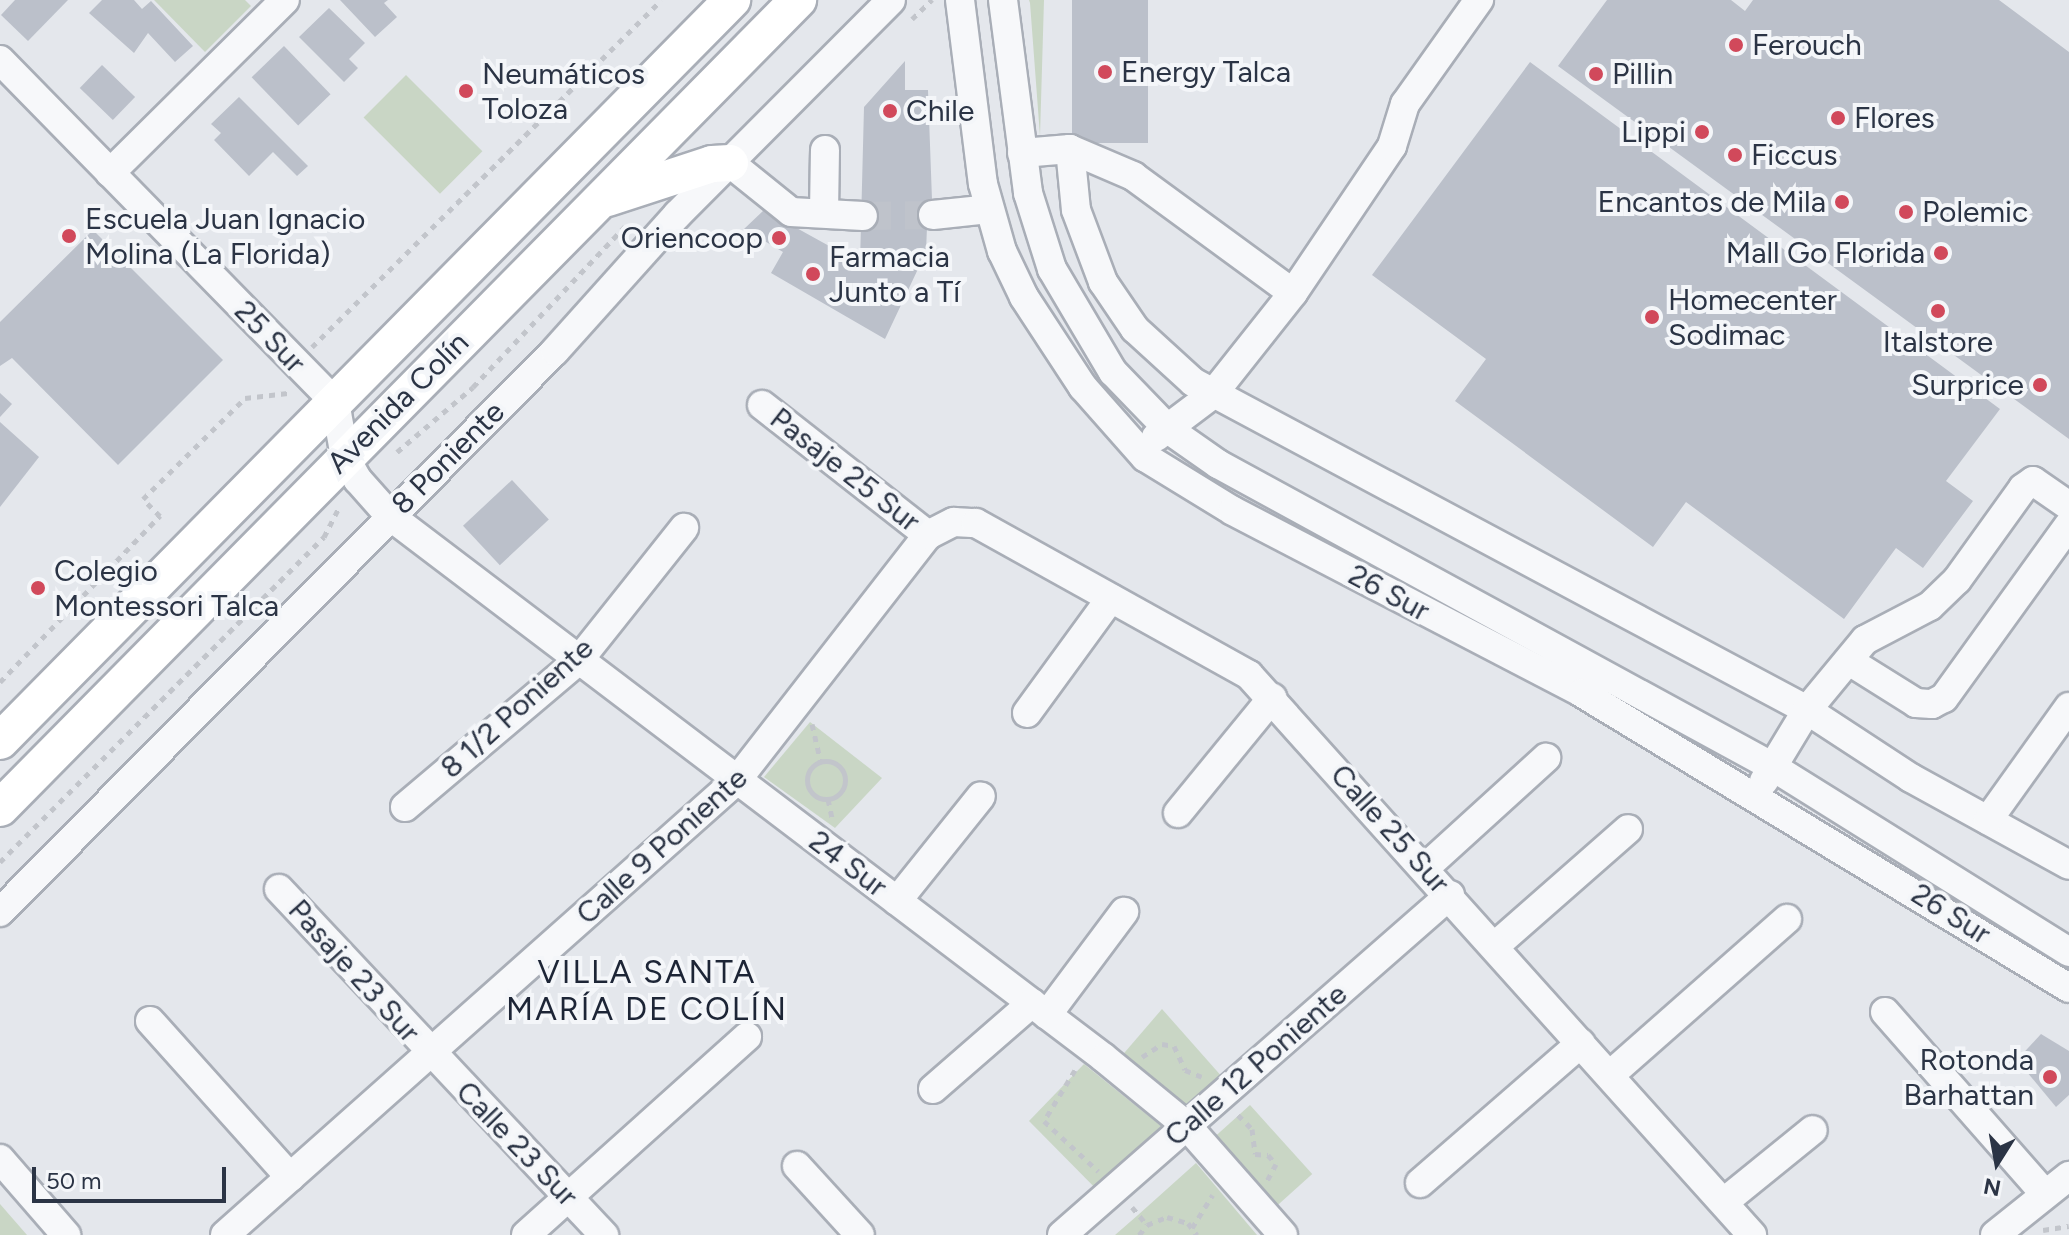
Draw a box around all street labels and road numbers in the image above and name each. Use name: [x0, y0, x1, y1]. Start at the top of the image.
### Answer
street label: 25 Sur: [227, 293, 313, 381]
street label: Avenida Colín: [320, 325, 476, 481]
street label: 8 Poniente: [384, 394, 512, 522]
street label: Pasaje 25 Sur: [763, 400, 927, 540]
street label: 26 Sur: [1342, 557, 1436, 629]
street label: 8 1/2 Poniente: [433, 630, 601, 786]
street label: Calle 25 Sur: [1323, 757, 1457, 901]
street label: Calle 9 Poniente: [569, 760, 755, 932]
street label: 24 Sur: [802, 823, 894, 905]
street label: 26 Sur: [1905, 876, 1997, 952]
street label: Pasaje 23 Sur: [281, 892, 427, 1050]
street label: Calle 12 Poniente: [1158, 976, 1354, 1154]
street label: Calle 23 Sur: [449, 1074, 585, 1214]

